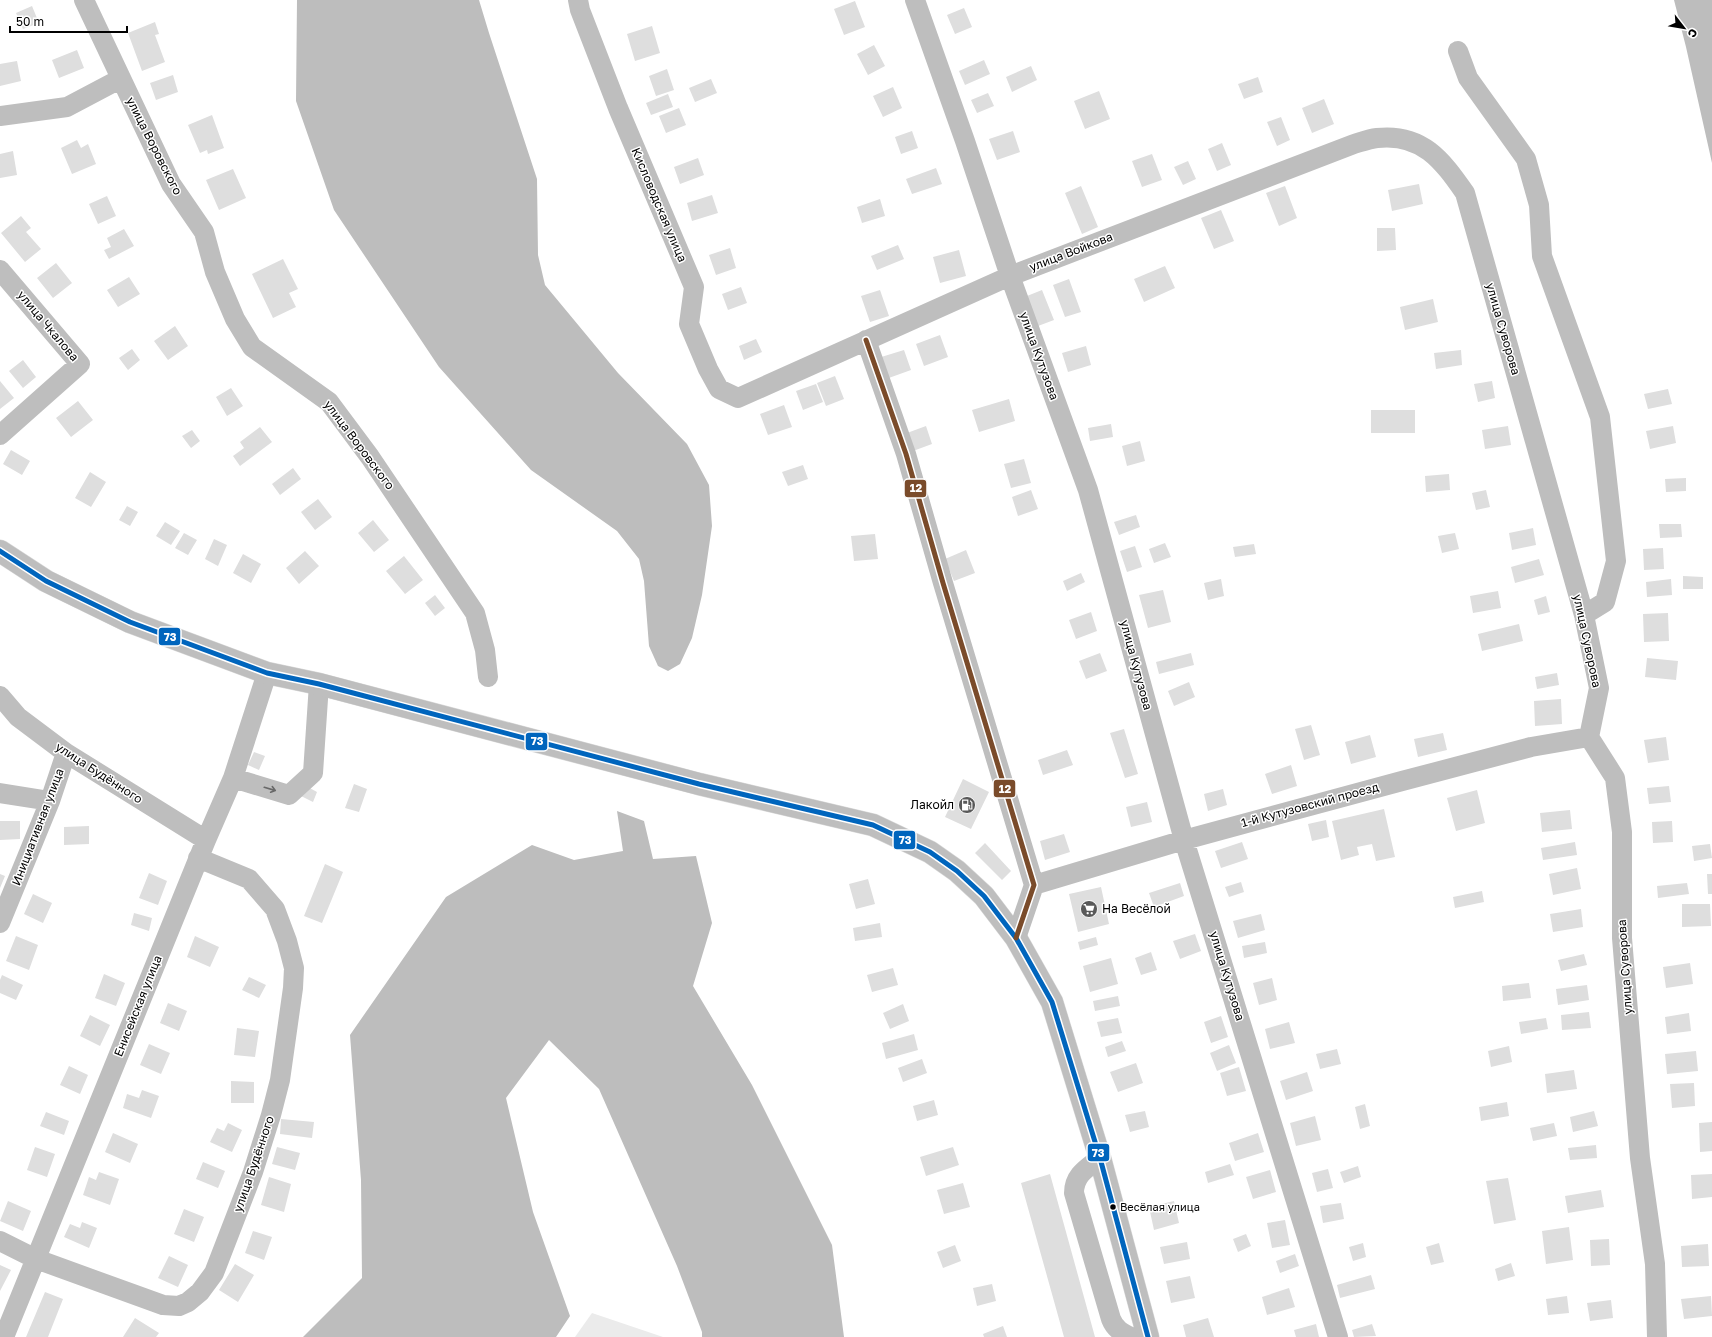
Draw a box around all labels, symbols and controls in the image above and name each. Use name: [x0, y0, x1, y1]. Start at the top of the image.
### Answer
scale bar: [10, 8, 127, 34]
north arrow: [1664, 8, 1704, 48]
text: 50 m: [16, 14, 44, 29]
text: С: [1685, 27, 1701, 40]
street label: улица Воровского: [123, 94, 186, 197]
street label: Кисловодская улица: [629, 145, 690, 264]
street label: улица Войкова: [1027, 229, 1115, 274]
street label: улица Суворова: [1483, 281, 1524, 377]
street label: улица Чкалова: [15, 287, 82, 364]
street label: улица Кутузова: [1017, 310, 1062, 402]
street label: улица Воровского: [321, 397, 398, 492]
line badge: 12: [904, 479, 927, 498]
text: 12: [910, 481, 922, 494]
street label: улица Суворова: [1570, 593, 1605, 689]
street label: улица Кутузова: [1117, 618, 1156, 712]
line badge: 73: [158, 627, 181, 646]
text: 73: [164, 630, 177, 643]
line badge: 73: [525, 732, 548, 751]
text: 73: [531, 734, 544, 747]
street label: улица Будённого: [53, 739, 146, 806]
street label: Инициативная улица: [8, 766, 67, 888]
line badge: 12: [993, 779, 1016, 798]
street label: 1-й Кутузовский проезд: [1239, 779, 1380, 830]
text: 12: [999, 782, 1011, 795]
one-way arrow: [263, 786, 276, 793]
fuel station icon: Лакойл: [957, 795, 977, 815]
place label: Лакойл: [910, 797, 954, 812]
line badge: 73: [893, 830, 916, 850]
text: 73: [899, 833, 912, 846]
supermarket icon: На Весёлой: [1079, 899, 1099, 919]
place label: На Весёлой: [1102, 901, 1171, 916]
street label: улица Суворова: [1614, 919, 1635, 1015]
street label: улица Кутузова: [1207, 929, 1248, 1022]
street label: Енисейская улица: [110, 953, 165, 1059]
street label: улица Будённого: [230, 1114, 277, 1214]
line badge: 73: [1087, 1143, 1110, 1162]
text: 73: [1092, 1146, 1105, 1159]
place label: Весёлая улица: [1120, 1200, 1200, 1213]
marker: Весёлая улица: [1108, 1202, 1118, 1212]

